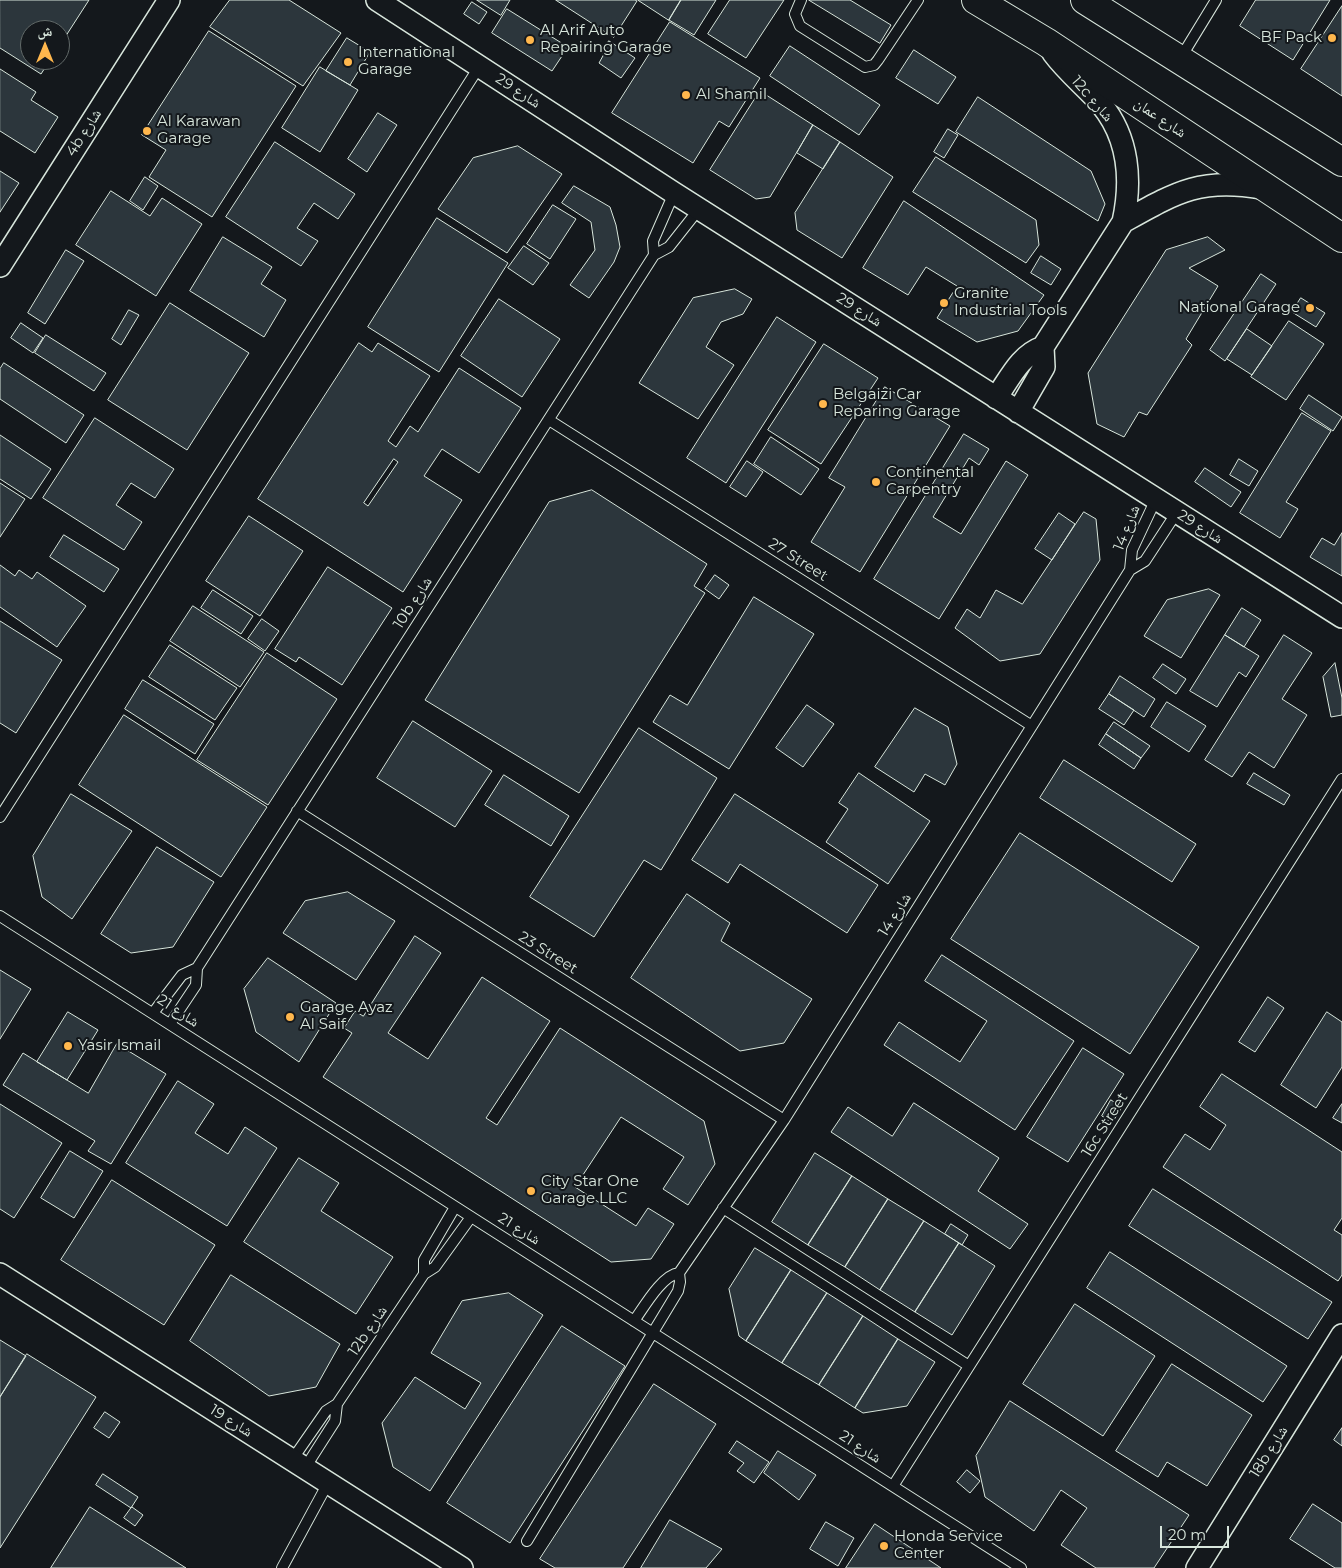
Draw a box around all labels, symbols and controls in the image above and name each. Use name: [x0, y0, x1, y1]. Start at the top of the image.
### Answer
north arrow: [20, 20, 70, 70]
text: ش: [38, 22, 52, 40]
place label: Al Arif Auto Repairing Garage: [540, 22, 671, 57]
place label: BF Pack: [1261, 29, 1322, 47]
marker: BF Pack: [1326, 32, 1338, 44]
marker: Al Arif Auto Repairing Garage: [524, 34, 536, 46]
place label: International Garage: [358, 44, 455, 79]
marker: International Garage: [342, 56, 354, 68]
street label: شارع 29: [492, 70, 544, 112]
street label: 12c شارع: [1067, 72, 1117, 126]
place label: Al Shamil: [696, 86, 767, 104]
marker: Al Shamil: [680, 89, 692, 101]
street label: شارع عمان: [1131, 94, 1189, 142]
street label: 4b شارع: [62, 106, 106, 160]
place label: Al Karawan Garage: [157, 113, 241, 148]
marker: Al Karawan Garage: [141, 125, 153, 137]
place label: Granite Industrial Tools: [954, 285, 1067, 320]
street label: شارع 29: [833, 289, 885, 331]
marker: Granite Industrial Tools: [938, 297, 950, 309]
place label: National Garage: [1178, 299, 1300, 317]
marker: National Garage: [1304, 302, 1316, 314]
place label: Belgaizi Car Reparing Garage: [833, 386, 960, 421]
marker: Belgaizi Car Reparing Garage: [817, 398, 829, 410]
place label: Continental Carpentry: [886, 464, 974, 499]
marker: Continental Carpentry: [870, 476, 882, 488]
street label: شارع 14: [1110, 502, 1144, 554]
street label: شارع 29: [1174, 506, 1226, 548]
street label: 27 Street: [765, 535, 831, 585]
street label: 10b شارع: [390, 574, 436, 632]
street label: شارع 14: [875, 890, 915, 940]
street label: 23 Street: [515, 928, 581, 978]
street label: شارع 21: [154, 991, 202, 1031]
place label: Garage Ayaz Al Saif: [300, 999, 393, 1034]
marker: Garage Ayaz Al Saif: [284, 1011, 296, 1023]
place label: Yasir Ismail: [78, 1037, 161, 1055]
marker: Yasir Ismail: [62, 1040, 74, 1052]
street label: 16c Street: [1078, 1090, 1132, 1160]
place label: City Star One Garage LLC: [541, 1173, 639, 1208]
marker: City Star One Garage LLC: [525, 1185, 537, 1197]
street label: شارع 21: [495, 1209, 543, 1249]
street label: 12b شارع: [345, 1303, 391, 1359]
street label: شارع 19: [206, 1401, 256, 1441]
street label: 18b شارع: [1246, 1423, 1292, 1481]
street label: شارع 21: [836, 1427, 884, 1467]
scale bar: [1162, 1516, 1231, 1548]
text: 20 m: [1168, 1525, 1206, 1544]
place label: Honda Service Center: [894, 1528, 1003, 1563]
marker: Honda Service Center: [878, 1540, 890, 1552]

